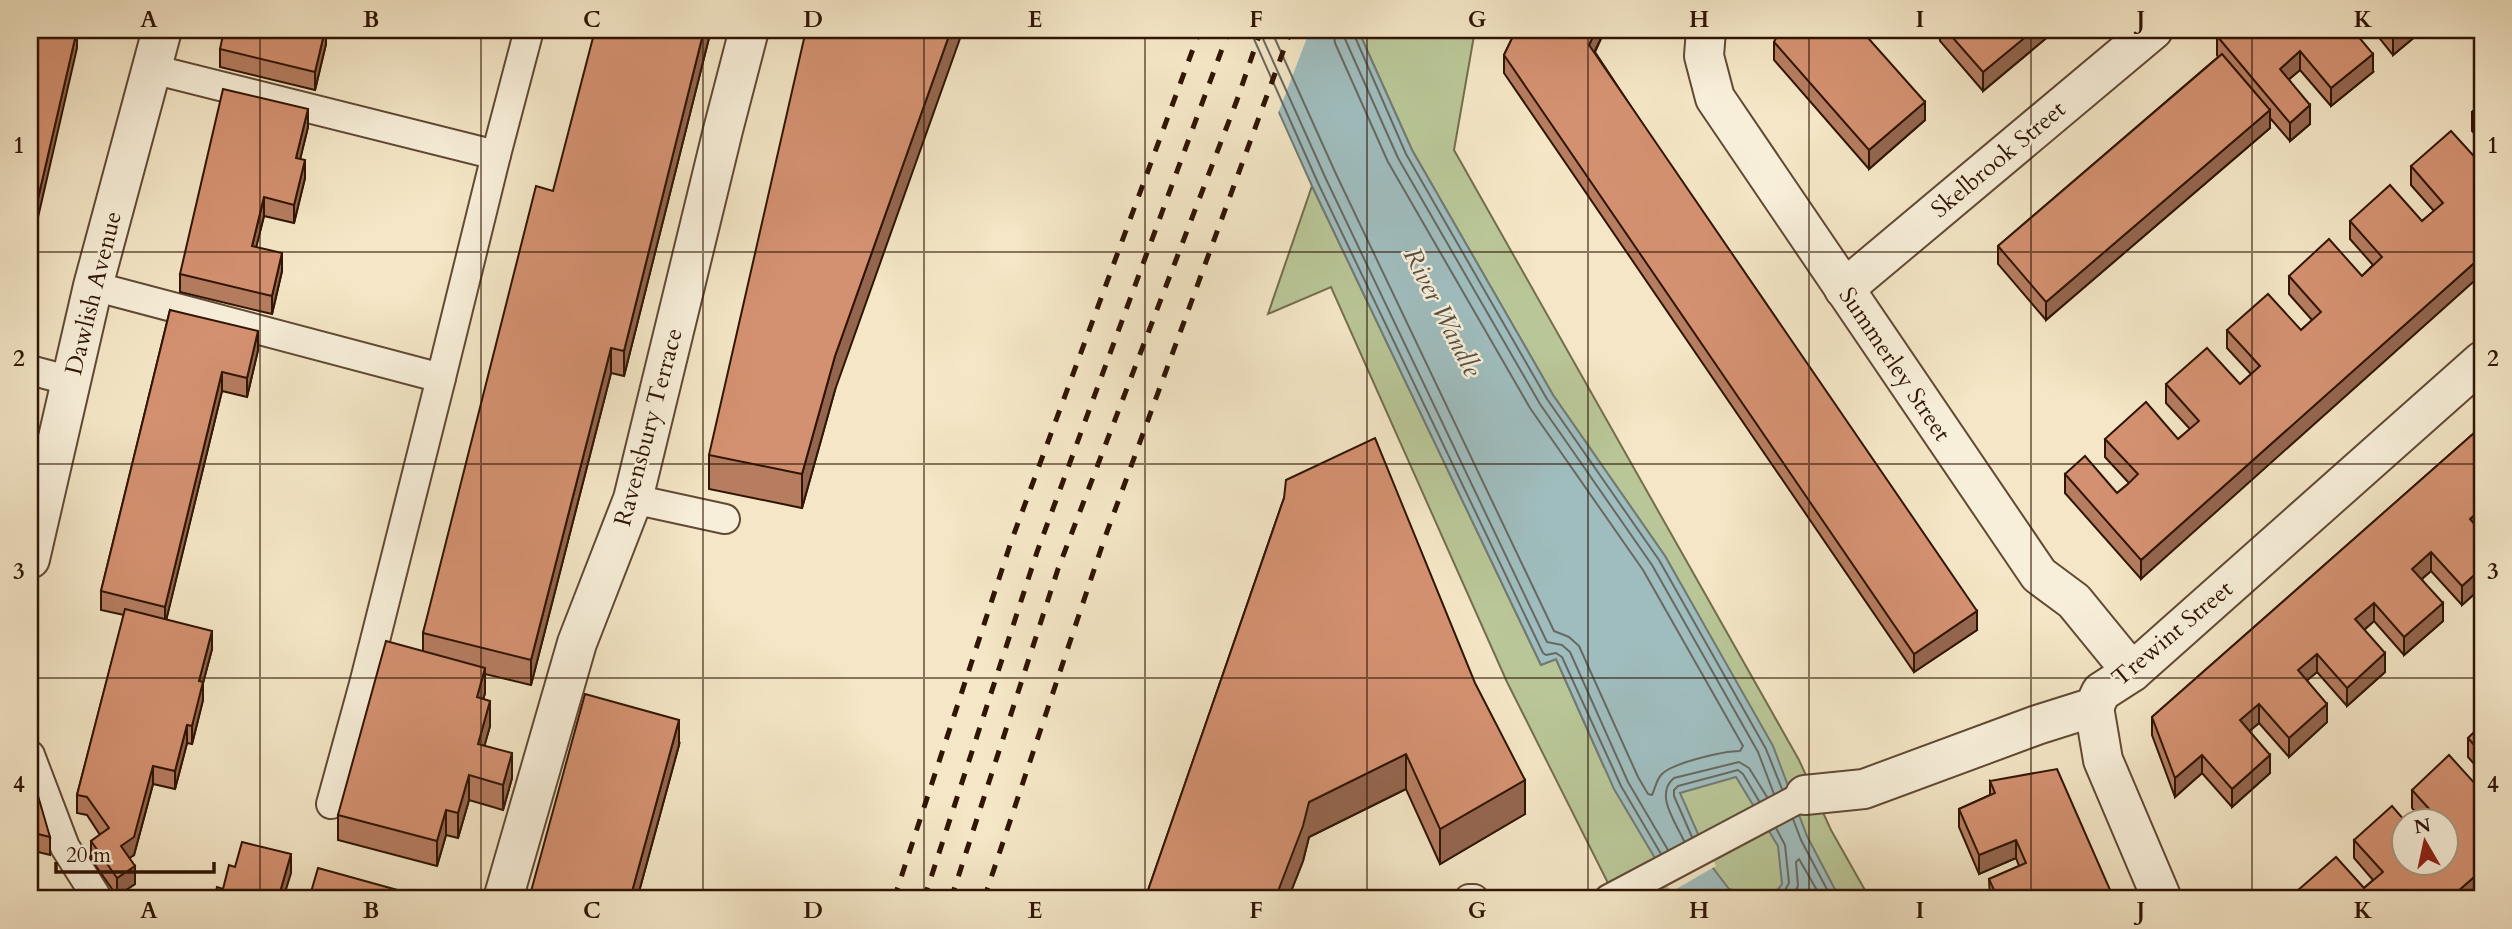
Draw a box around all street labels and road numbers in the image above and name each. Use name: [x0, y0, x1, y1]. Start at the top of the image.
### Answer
street label: Skelbrook Street: [1924, 93, 2073, 226]
street label: Dawlish Avenue: [57, 208, 130, 378]
street label: Summerley Street: [1831, 281, 1959, 448]
street label: Ravensbury Terrace: [606, 324, 691, 530]
street label: Trewint Street: [2105, 573, 2240, 694]

